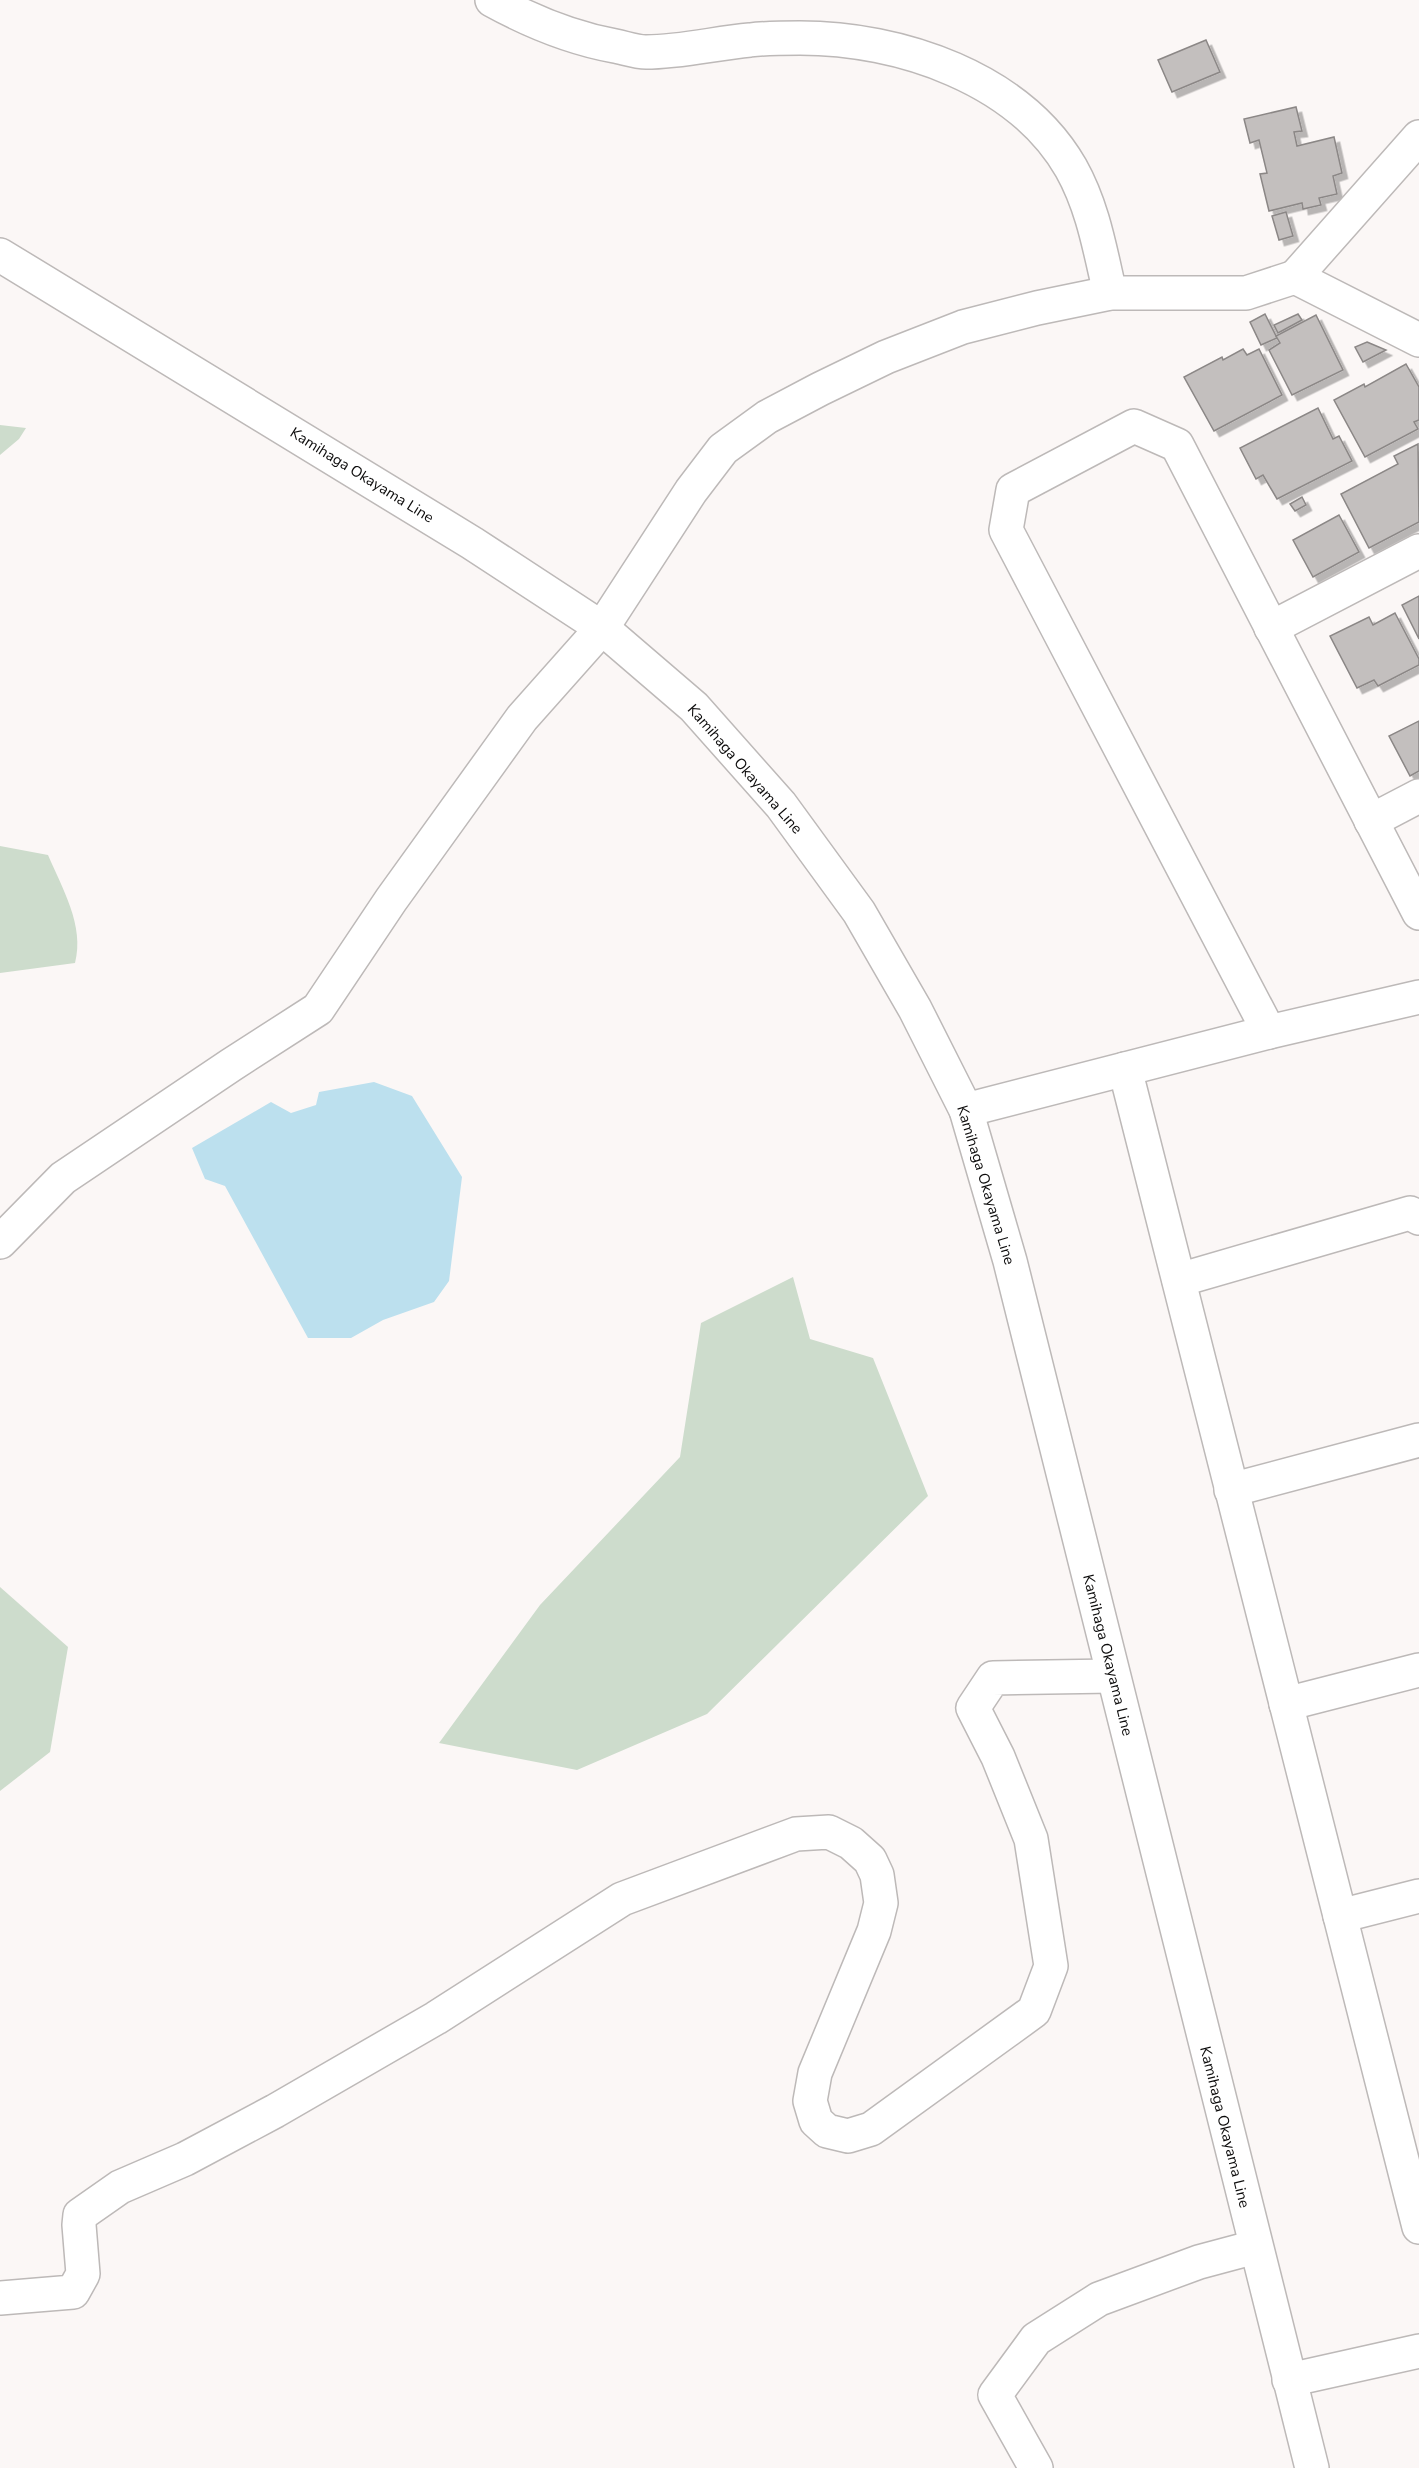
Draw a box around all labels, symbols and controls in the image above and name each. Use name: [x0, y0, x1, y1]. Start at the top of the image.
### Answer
street label: Kamihaga Okayama Line: [286, 423, 438, 527]
street label: Kamihaga Okayama Line: [683, 700, 807, 838]
street label: Kamihaga Okayama Line: [952, 1103, 1020, 1267]
street label: Kamihaga Okayama Line: [1078, 1572, 1138, 1738]
street label: Kamihaga Okayama Line: [1195, 2044, 1255, 2210]

